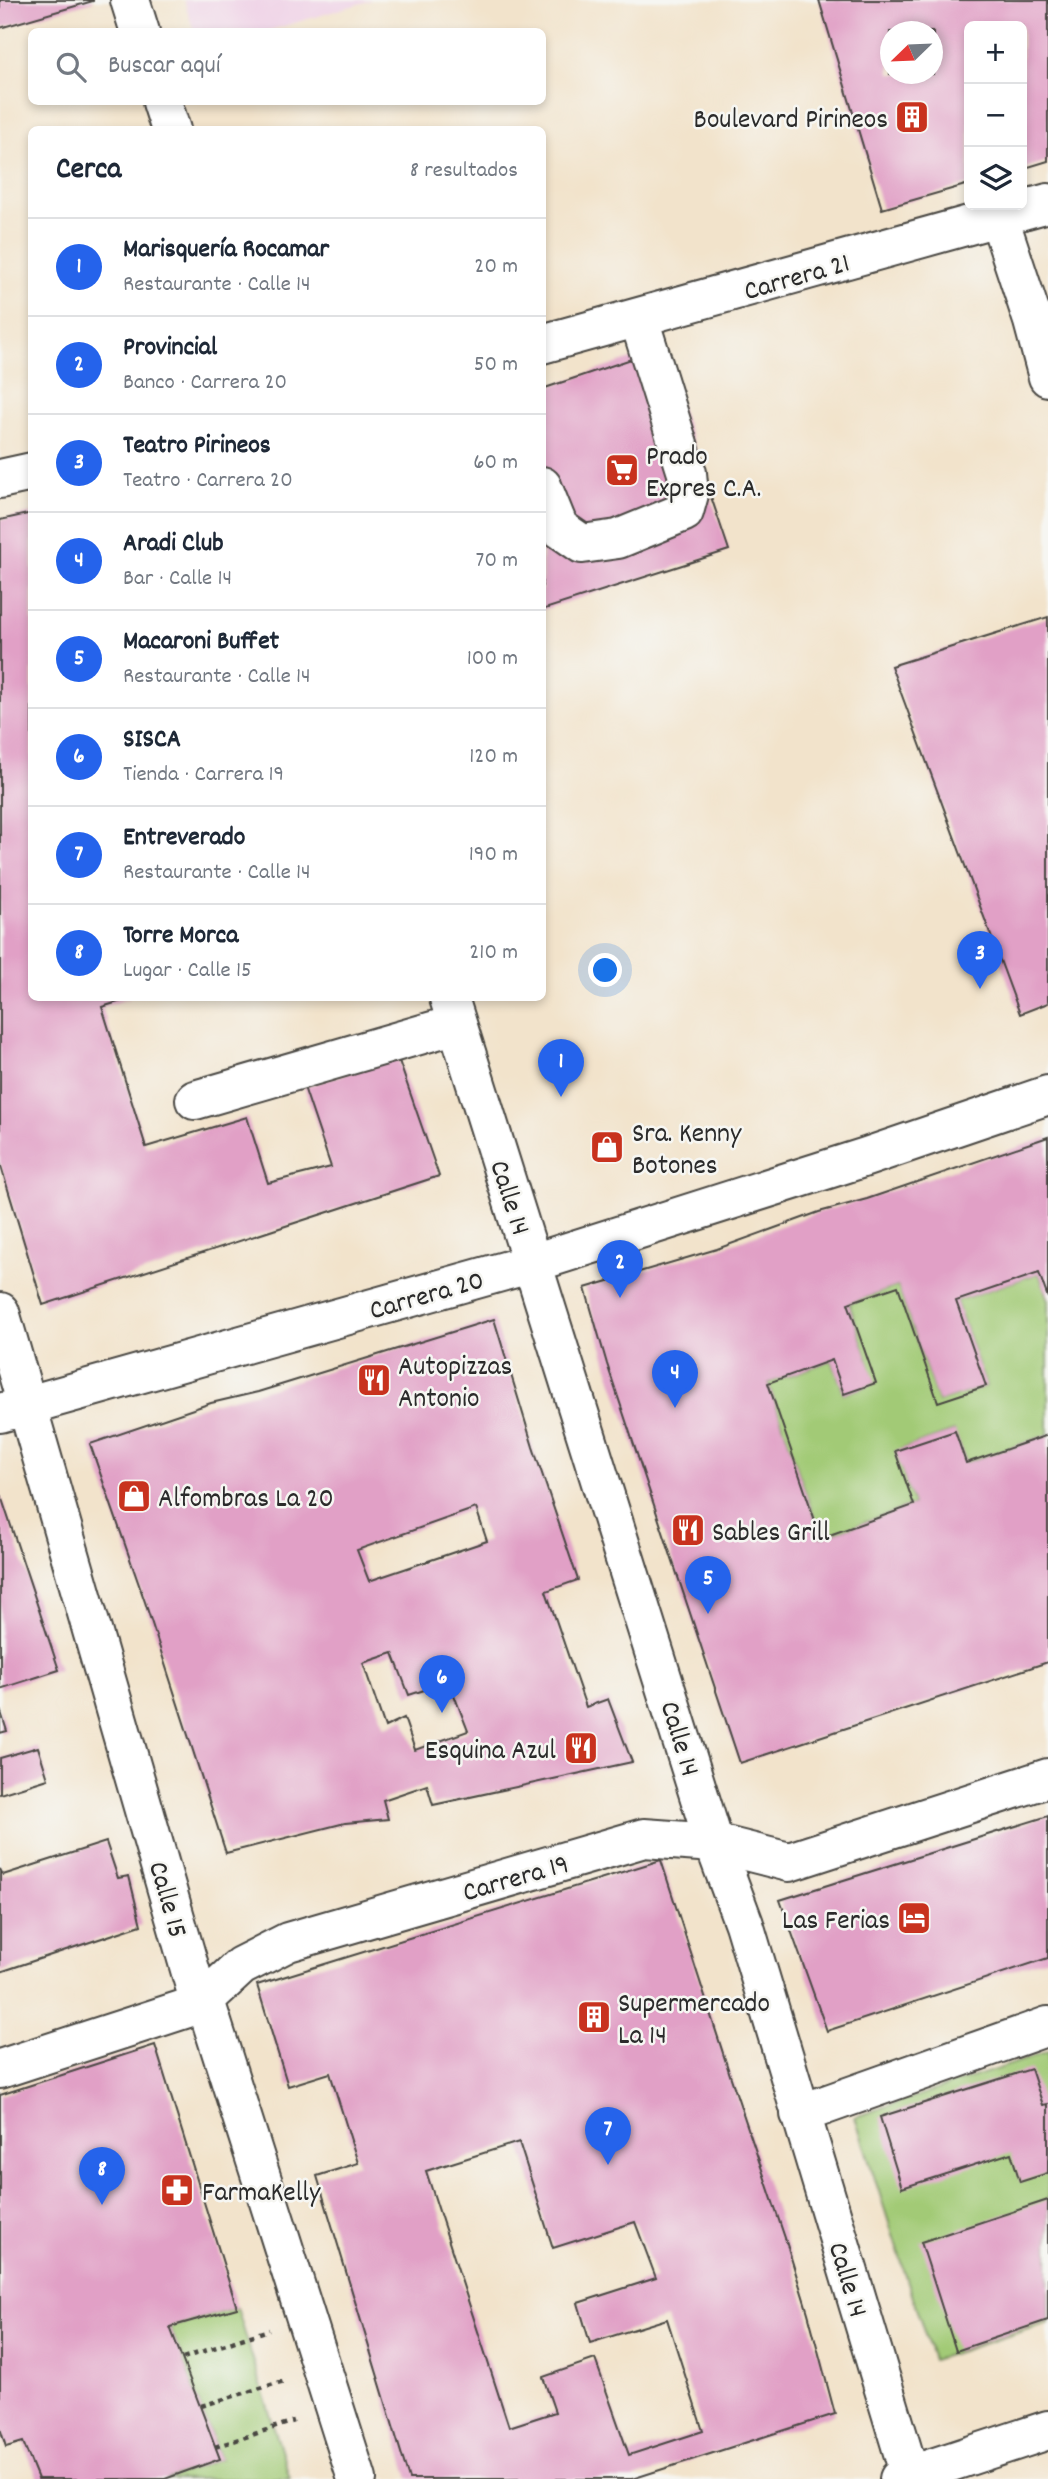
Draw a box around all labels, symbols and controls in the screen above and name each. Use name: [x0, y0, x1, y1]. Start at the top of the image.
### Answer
north arrow: [880, 21, 943, 84]
map controls: [964, 21, 1027, 210]
button: +: [964, 21, 1027, 84]
search box: [28, 28, 546, 105]
icon: search: [52, 48, 90, 86]
text: Buscar aquí: [108, 48, 220, 85]
button: −: [964, 84, 1027, 147]
building icon: Boulevard Pirineos: [893, 98, 931, 136]
place label: Boulevard Pirineos: [694, 102, 888, 142]
button: layers: [964, 147, 1027, 210]
text: Cerca: [56, 150, 121, 193]
text: 8 resultados: [410, 155, 518, 188]
text: Marisquería Rocamar: [123, 232, 329, 269]
street label: Carrera 21: [740, 246, 855, 314]
text: 1: [76, 251, 82, 284]
text: 20 m: [474, 251, 518, 284]
text: Restaurante · Calle 14: [123, 269, 311, 302]
text: Provincial: [123, 330, 217, 367]
text: 2: [74, 349, 84, 382]
text: 50 m: [474, 349, 518, 382]
text: Banco · Carrera 20: [123, 367, 287, 400]
text: Teatro Pirineos: [123, 428, 271, 465]
place label: Prado Expres C.A.: [646, 439, 761, 511]
text: 3: [74, 447, 84, 480]
text: 60 m: [473, 447, 518, 480]
supermarket icon: Prado Expres C.A.: [603, 451, 641, 489]
text: Teatro · Carrera 20: [123, 465, 293, 498]
text: Aradi Club: [123, 526, 223, 563]
text: 4: [74, 545, 84, 578]
text: 70 m: [476, 545, 518, 578]
text: Bar · Calle 14: [123, 563, 232, 596]
text: Macaroni Buffet: [123, 624, 279, 661]
text: 5: [74, 643, 84, 676]
text: 100 m: [467, 643, 518, 676]
text: Restaurante · Calle 14: [123, 661, 311, 694]
text: SISCA: [123, 722, 181, 759]
text: 6: [73, 741, 85, 774]
text: 120 m: [469, 741, 518, 774]
text: Tienda · Carrera 19: [123, 759, 284, 792]
text: Entreverado: [123, 820, 245, 857]
text: 7: [75, 839, 83, 872]
text: 190 m: [469, 839, 518, 872]
text: Restaurante · Calle 14: [123, 857, 311, 890]
text: Torre Morca: [123, 918, 238, 955]
pin: 3: [957, 931, 1003, 989]
text: 8: [74, 937, 84, 970]
text: 210 m: [469, 937, 518, 970]
your location: [588, 953, 622, 987]
text: Lugar · Calle 15: [123, 955, 252, 988]
pin: 1: [538, 1039, 584, 1097]
place label: Sra. Kenny Botones: [632, 1116, 742, 1188]
shop icon: Sra. Kenny Botones: [588, 1128, 626, 1166]
street label: Calle 14: [476, 1156, 538, 1241]
pin: 2: [597, 1240, 643, 1298]
street label: Carrera 20: [365, 1262, 489, 1333]
place label: Autopizzas Antonio: [398, 1349, 512, 1421]
pin: 4: [652, 1350, 698, 1408]
restaurant icon: Autopizzas Antonio: [355, 1361, 393, 1399]
shop icon: Alfombras La 20: [115, 1477, 153, 1515]
place label: Alfombras La 20: [158, 1481, 334, 1521]
restaurant icon: Sables Grill: [669, 1511, 707, 1549]
place label: Sables Grill: [712, 1515, 830, 1555]
pin: 5: [685, 1556, 731, 1614]
pin: 6: [419, 1655, 465, 1713]
street label: Calle 14: [647, 1697, 708, 1782]
restaurant icon: Esquina Azul: [562, 1729, 600, 1767]
place label: Esquina Azul: [425, 1733, 556, 1773]
street label: Carrera 19: [458, 1847, 574, 1915]
street label: Calle 15: [135, 1857, 195, 1943]
hotel icon: Las Ferias: [895, 1899, 933, 1937]
place label: Las Ferias: [782, 1903, 890, 1943]
place label: Supermercado La 14: [618, 1986, 770, 2058]
building icon: Supermercado La 14: [575, 1998, 613, 2036]
pin: 7: [585, 2107, 631, 2165]
pin: 8: [79, 2147, 125, 2205]
pharmacy icon: FarmaKelly: [158, 2171, 196, 2209]
place label: FarmaKelly: [202, 2175, 321, 2215]
street label: Calle 14: [815, 2238, 876, 2323]

